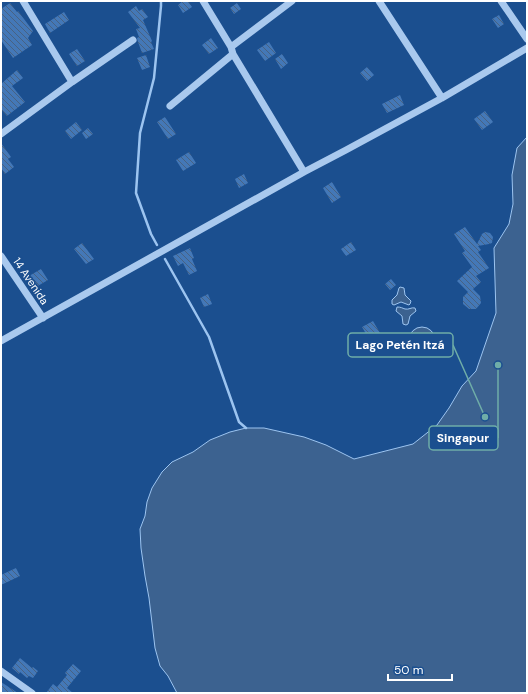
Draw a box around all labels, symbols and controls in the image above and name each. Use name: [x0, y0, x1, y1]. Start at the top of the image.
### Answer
street label: 14 Avenida: [10, 255, 52, 307]
callout: Lago Petén Itzá: [348, 333, 453, 357]
text: Lago Petén Itzá: [356, 337, 444, 353]
callout: Singapur: [429, 426, 498, 450]
text: Singapur: [437, 430, 489, 446]
scale bar: [388, 656, 452, 682]
text: 50 m: [394, 662, 423, 678]

